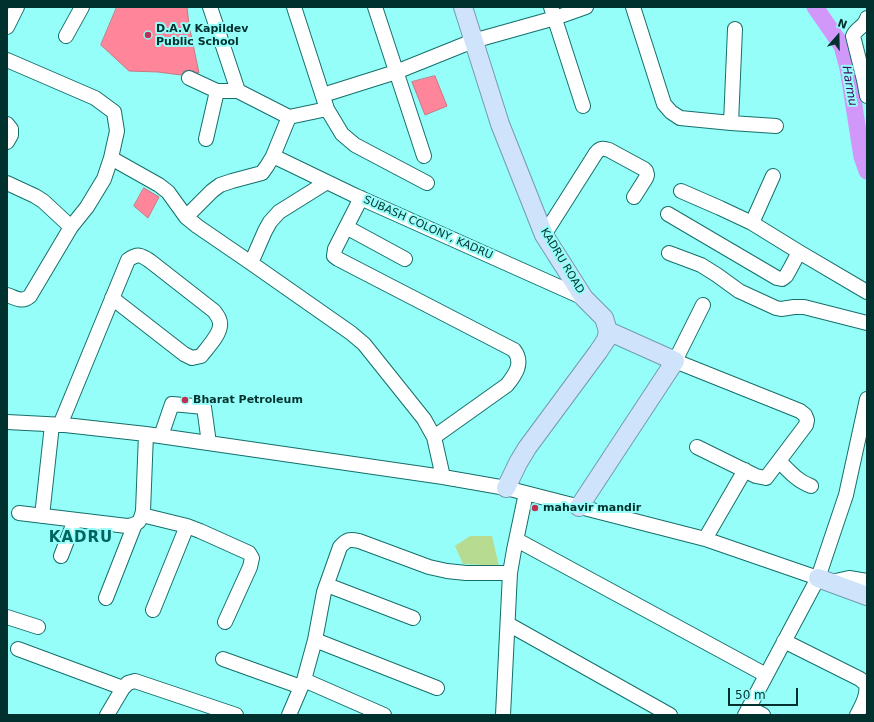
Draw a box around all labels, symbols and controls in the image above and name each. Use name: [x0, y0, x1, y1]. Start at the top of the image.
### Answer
north arrow: [818, 16, 858, 56]
text: N: [836, 17, 849, 32]
place label: D.A.V Kapildev Public School: [156, 22, 248, 48]
marker: D.A.V Kapildev Public School: [143, 30, 153, 40]
water label: Harmu: [838, 65, 860, 107]
street label: SUBASH COLONY, KADRU: [361, 193, 495, 263]
street label: KADRU ROAD: [537, 226, 587, 296]
place label: Bharat Petroleum: [193, 393, 303, 407]
marker: Bharat Petroleum: [180, 395, 190, 405]
place label: mahavir mandir: [543, 501, 641, 515]
marker: mahavir mandir: [530, 503, 540, 513]
district label: KADRU: [49, 529, 113, 547]
scale bar: [730, 680, 800, 706]
text: 50 m: [735, 688, 766, 702]

